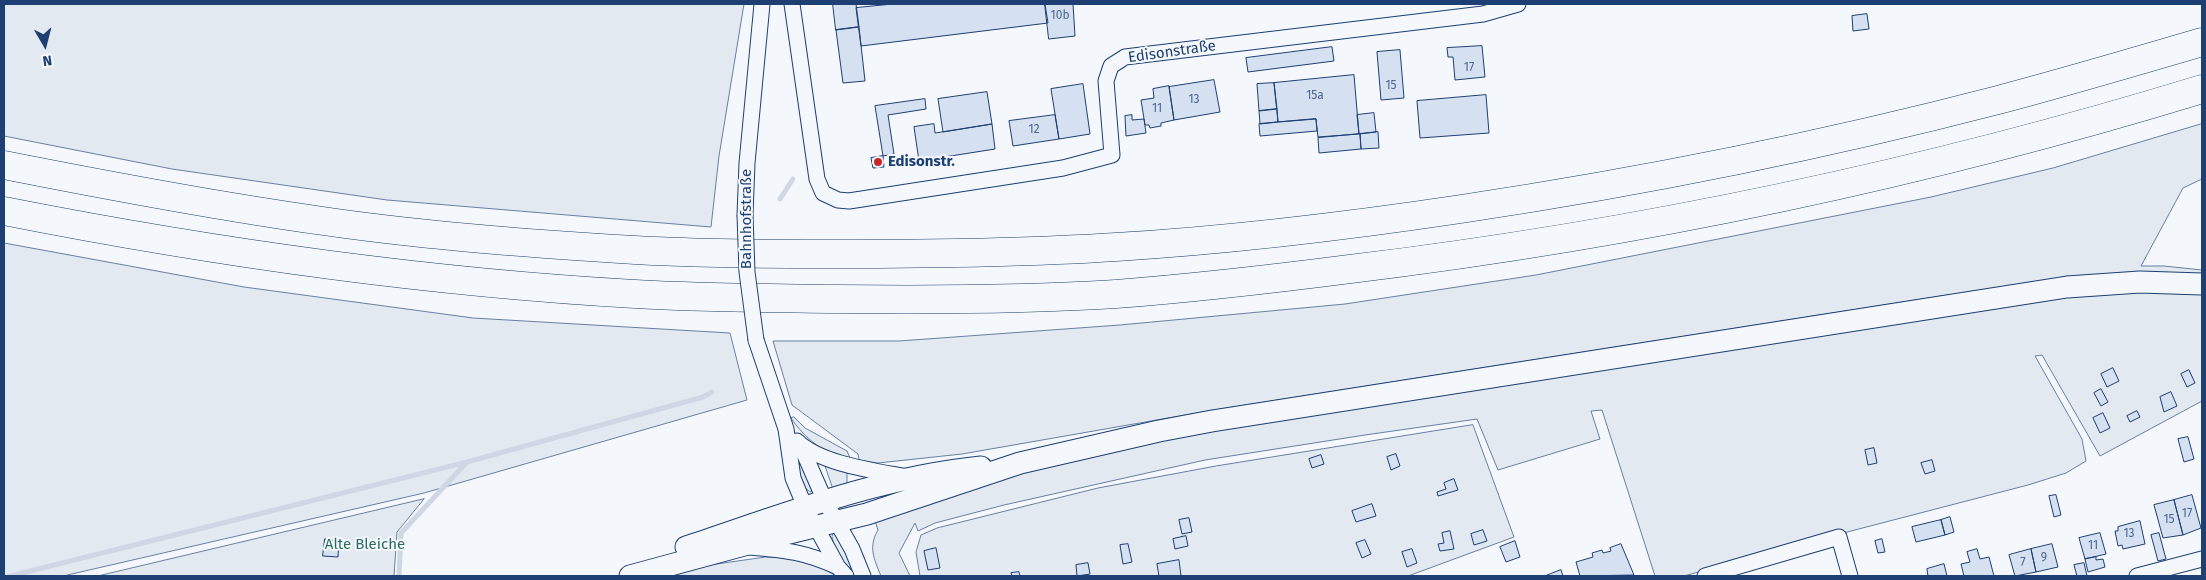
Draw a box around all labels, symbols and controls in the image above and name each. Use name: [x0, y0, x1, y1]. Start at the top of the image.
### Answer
house number: 10b: [1050, 9, 1070, 23]
north arrow: [20, 20, 70, 70]
street label: Edisonstraße: [1127, 37, 1217, 67]
text: N: [41, 51, 53, 69]
house number: 17: [1464, 61, 1474, 75]
house number: 15: [1385, 79, 1397, 93]
house number: 15a: [1306, 89, 1324, 103]
house number: 13: [1188, 93, 1200, 107]
house number: 11: [1152, 102, 1162, 116]
house number: 12: [1028, 123, 1040, 137]
place label: Edisonstr.: [888, 153, 955, 171]
marker: Edisonstr.: [872, 156, 884, 168]
street label: Bahnhofstraße: [738, 169, 756, 269]
house number: 17: [2182, 507, 2192, 521]
house number: 15: [2163, 513, 2175, 527]
house number: 13: [2123, 527, 2135, 541]
park label: Alte Bleiche: [325, 536, 405, 554]
house number: 11: [2088, 539, 2098, 553]
house number: 9: [2041, 551, 2047, 565]
house number: 7: [2020, 556, 2026, 570]

